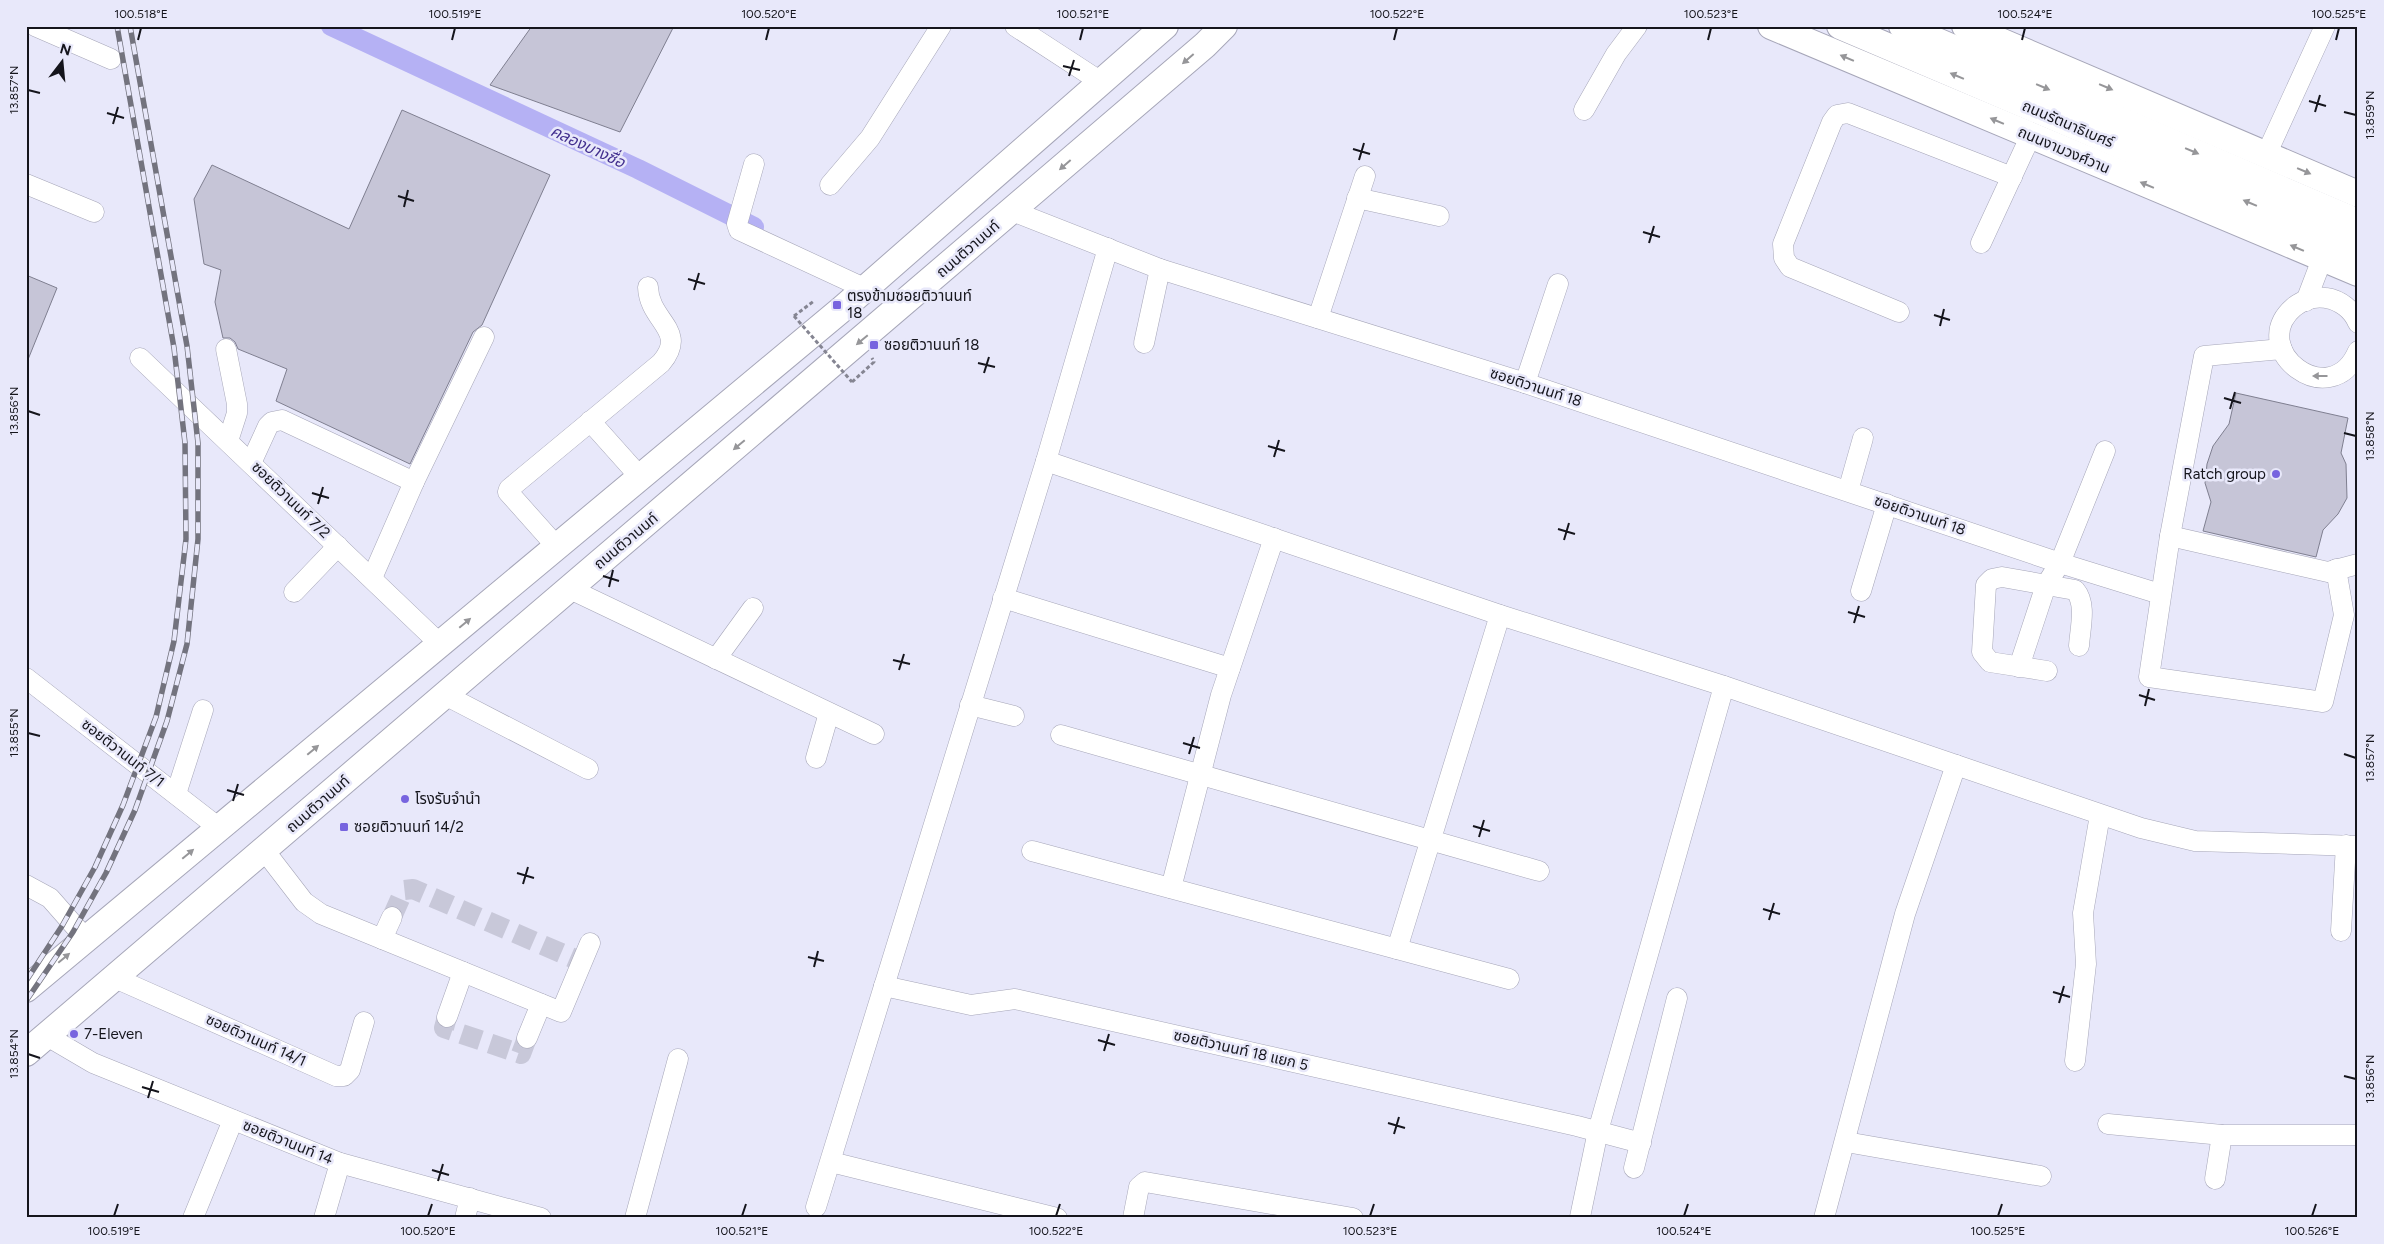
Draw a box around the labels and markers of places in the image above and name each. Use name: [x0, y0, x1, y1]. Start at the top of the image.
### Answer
place label: ตรงข้ามซอยติวานนท์ 18: [847, 287, 972, 322]
marker: ตรงข้ามซอยติวานนท์ 18: [831, 299, 843, 311]
place label: ซอยติวานนท์ 18: [884, 336, 980, 354]
marker: ซอยติวานนท์ 18: [868, 339, 880, 351]
place label: Ratch group: [2183, 465, 2266, 483]
marker: Ratch group: [2270, 468, 2282, 480]
place label: โรงรับจำนำ: [415, 790, 481, 808]
marker: โรงรับจำนำ: [399, 793, 411, 805]
place label: ซอยติวานนท์ 14/2: [354, 818, 464, 836]
marker: ซอยติวานนท์ 14/2: [338, 821, 350, 833]
place label: 7-Eleven: [84, 1025, 143, 1043]
marker: 7-Eleven: [68, 1028, 80, 1040]

